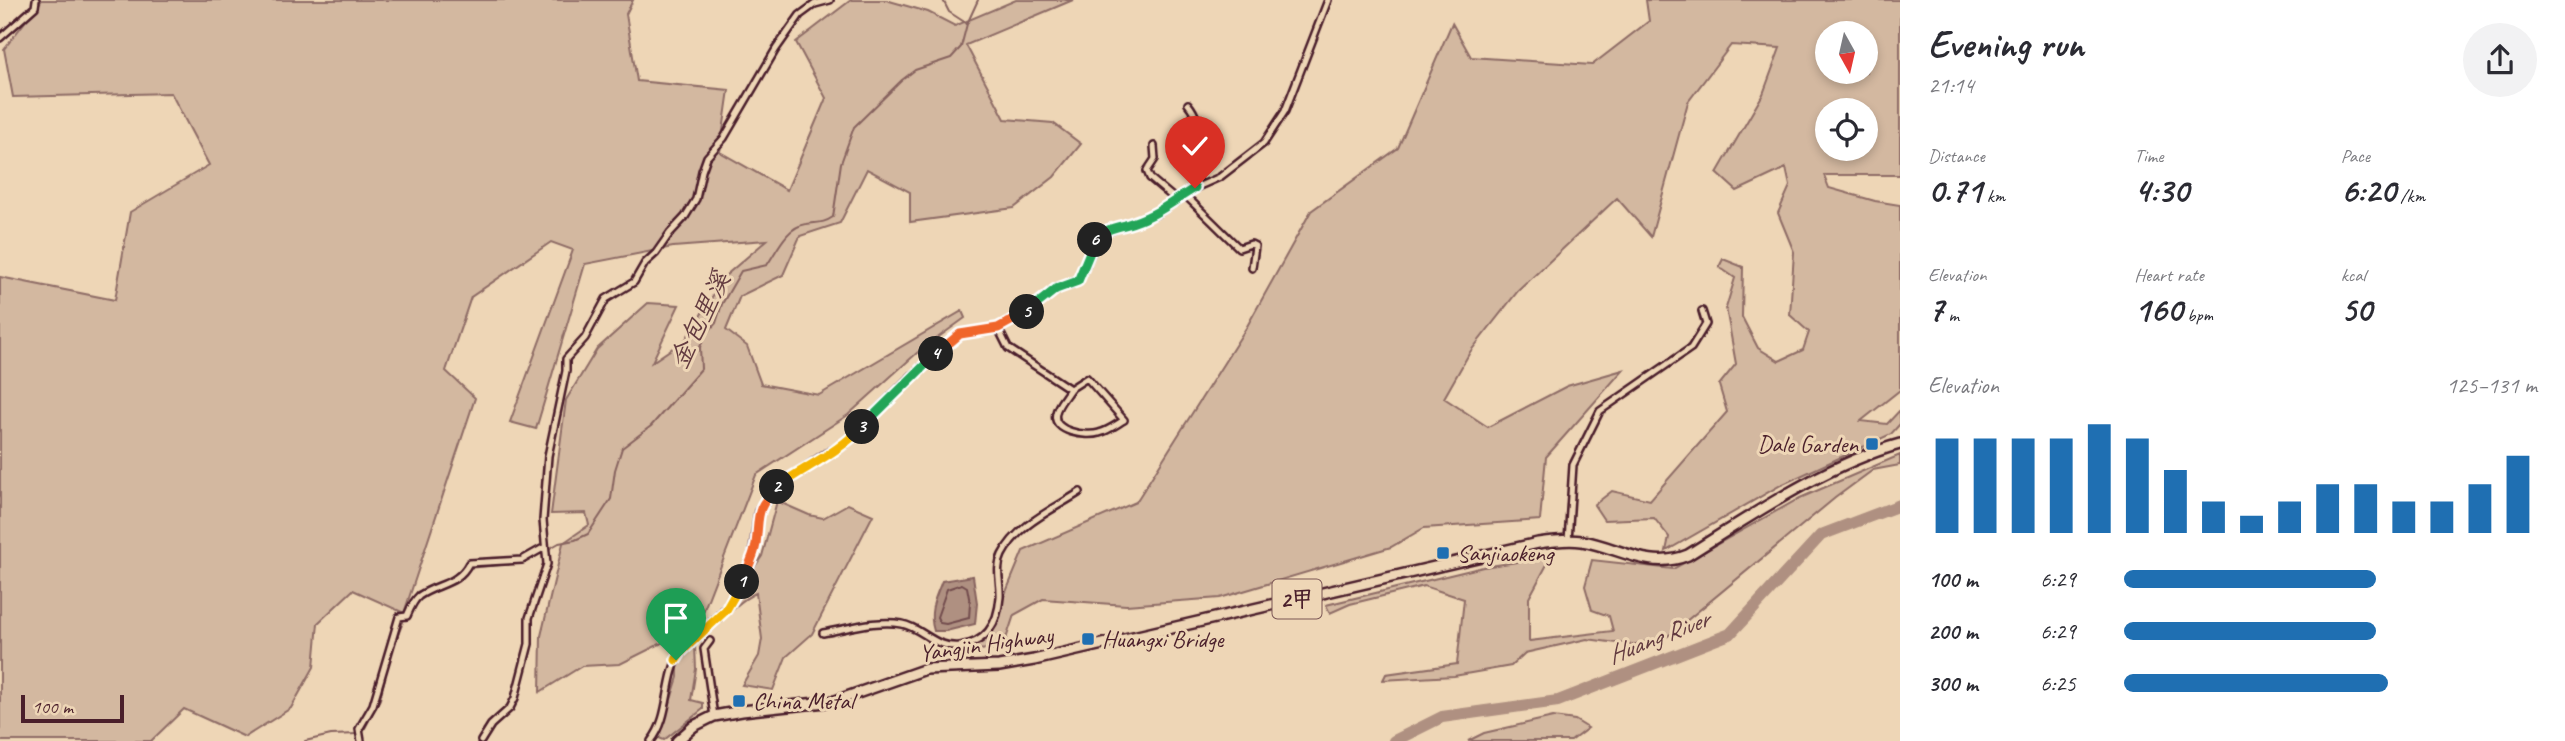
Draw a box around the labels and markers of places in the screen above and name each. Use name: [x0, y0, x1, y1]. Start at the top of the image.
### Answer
pin: [1165, 116, 1225, 188]
pin: 6: [1078, 222, 1112, 258]
pin: 5: [1010, 294, 1044, 330]
pin: 4: [918, 336, 954, 372]
pin: 3: [844, 410, 880, 444]
place label: Dale Garden: [1758, 429, 1859, 459]
marker: Dale Garden: [1864, 436, 1880, 452]
pin: 2: [760, 470, 794, 504]
place label: Sanjiaokeng: [1457, 538, 1556, 568]
marker: Sanjiaokeng: [1435, 545, 1451, 561]
pin: 1: [724, 564, 760, 600]
pin: [646, 588, 706, 660]
place label: Huangxi Bridge: [1102, 624, 1226, 654]
marker: Huangxi Bridge: [1080, 631, 1096, 647]
place label: China Metal: [753, 686, 858, 716]
marker: China Metal: [731, 693, 747, 709]

